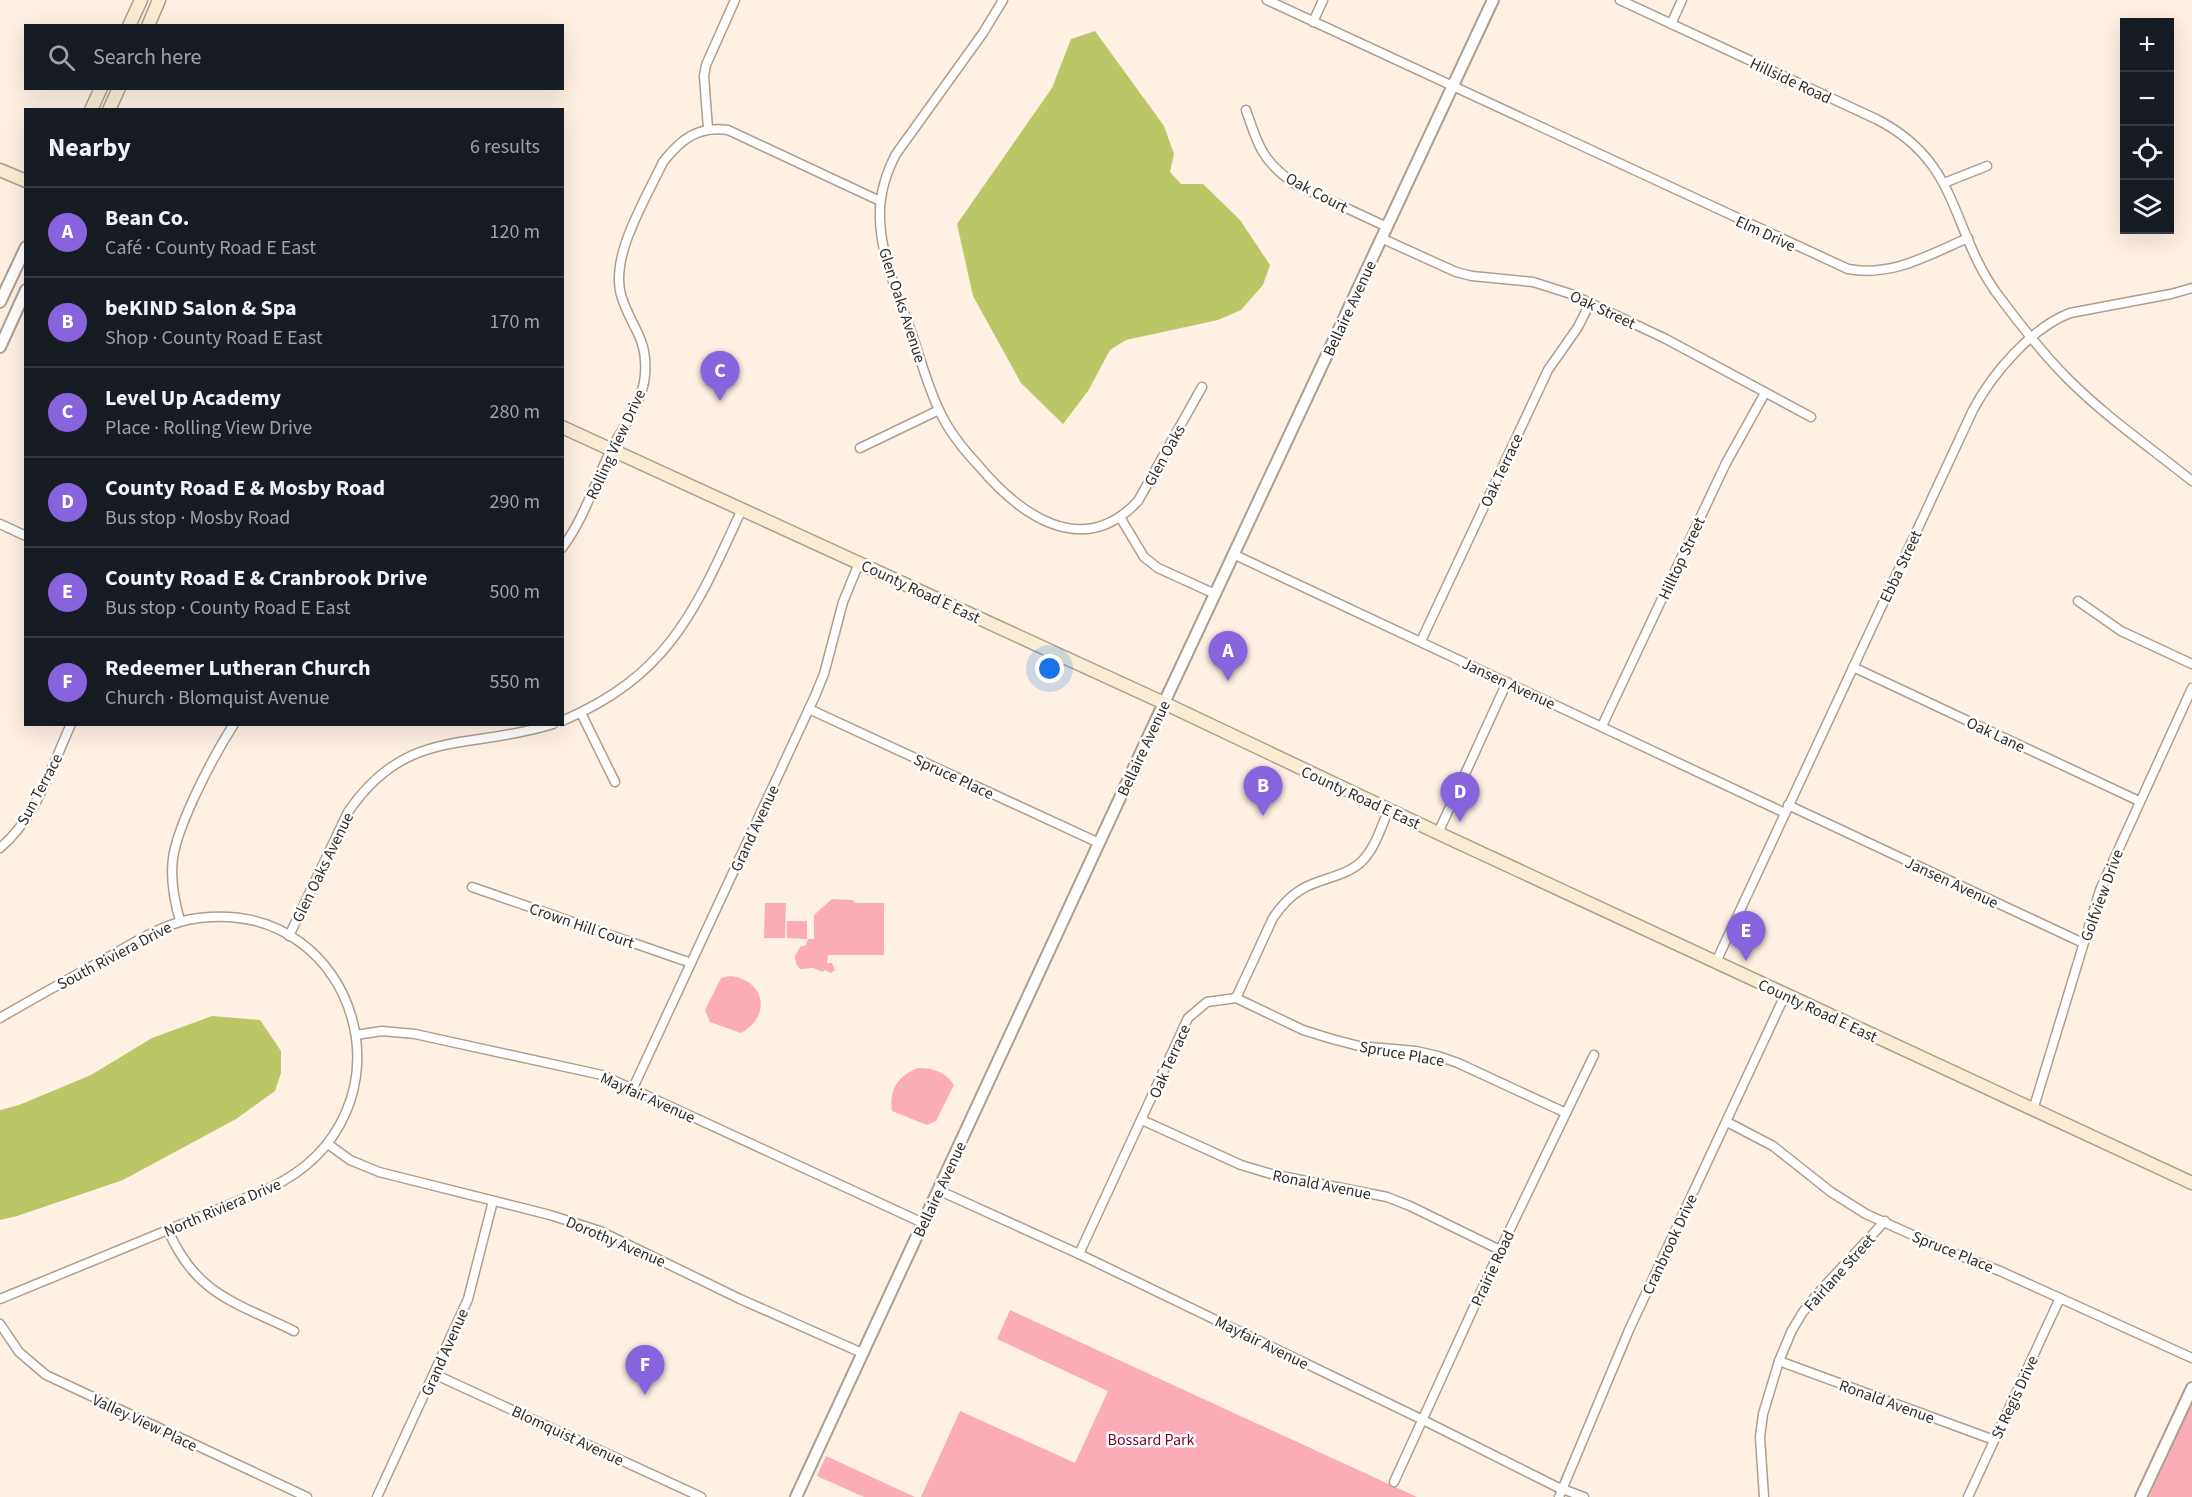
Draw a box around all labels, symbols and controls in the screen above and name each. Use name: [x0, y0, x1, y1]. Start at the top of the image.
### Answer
map controls: [2120, 18, 2174, 234]
button: +: [2120, 18, 2174, 72]
search box: [24, 24, 564, 90]
icon: search: [45, 41, 78, 74]
text: Search here: [93, 41, 201, 73]
street label: Hillside Road: [1746, 52, 1835, 109]
button: −: [2120, 72, 2174, 126]
button: locate: [2120, 126, 2174, 180]
text: Nearby: [48, 129, 131, 166]
text: 6 results: [470, 133, 540, 161]
street label: Oak Court: [1282, 167, 1352, 219]
button: layers: [2120, 180, 2174, 234]
text: Bean Co.: [105, 202, 189, 234]
street label: Elm Drive: [1732, 210, 1799, 257]
text: A: [62, 218, 73, 246]
text: 120 m: [490, 218, 540, 246]
text: Café · County Road E East: [105, 234, 316, 262]
street label: Glen Oaks Avenue: [873, 245, 931, 366]
street label: Bellaire Avenue: [1318, 257, 1382, 360]
street label: Oak Street: [1566, 285, 1639, 335]
text: beKIND Salon & Spa: [105, 292, 297, 324]
text: B: [61, 308, 74, 336]
text: 170 m: [490, 308, 540, 336]
text: Shop · County Road E East: [105, 324, 322, 352]
pin: C: [700, 352, 740, 401]
text: Level Up Academy: [105, 382, 281, 414]
street label: Rolling View Drive: [581, 386, 651, 503]
text: C: [62, 398, 73, 426]
text: 280 m: [490, 398, 540, 426]
text: Place · Rolling View Drive: [105, 414, 312, 442]
street label: Glen Oaks: [1139, 421, 1191, 490]
street label: Oak Terrace: [1475, 430, 1529, 511]
text: County Road E & Mosby Road: [105, 472, 385, 504]
text: D: [61, 488, 74, 516]
text: 290 m: [490, 488, 540, 516]
text: Bus stop · Mosby Road: [105, 504, 290, 532]
street label: Hilltop Street: [1653, 513, 1711, 603]
street label: Ebba Street: [1875, 526, 1927, 606]
street label: County Road E East: [858, 555, 984, 629]
text: County Road E & Cranbrook Drive: [105, 562, 427, 594]
text: E: [62, 578, 73, 606]
text: 500 m: [490, 578, 540, 606]
text: Bus stop · County Road E East: [105, 594, 350, 622]
pin: A: [1208, 632, 1248, 681]
text: Redeemer Lutheran Church: [105, 652, 371, 684]
street label: Jansen Avenue: [1458, 653, 1559, 715]
your location: [1035, 654, 1064, 683]
text: F: [62, 668, 73, 696]
text: 550 m: [490, 668, 540, 696]
text: Church · Blomquist Avenue: [105, 684, 329, 712]
street label: Bellaire Avenue: [1112, 697, 1176, 800]
street label: Oak Lane: [1963, 712, 2029, 758]
street label: Spruce Place: [910, 749, 997, 805]
street label: Sun Terrace: [12, 750, 68, 829]
street label: County Road E East: [1298, 761, 1424, 835]
pin: B: [1244, 766, 1282, 816]
pin: D: [1440, 772, 1480, 822]
street label: Grand Avenue: [725, 781, 785, 875]
street label: Glen Oaks Avenue: [287, 809, 359, 926]
street label: Golfview Drive: [2075, 846, 2129, 944]
street label: Jansen Avenue: [1901, 852, 2002, 914]
street label: Crown Hill Court: [526, 898, 638, 954]
pin: E: [1726, 912, 1766, 961]
street label: South Riviera Drive: [53, 916, 176, 995]
street label: County Road E East: [1755, 974, 1881, 1048]
street label: Oak Terrace: [1144, 1021, 1196, 1102]
street label: Spruce Place: [1358, 1036, 1446, 1072]
street label: Mayfair Avenue: [597, 1067, 699, 1129]
street label: Bellaire Avenue: [908, 1138, 972, 1241]
street label: Ronald Avenue: [1271, 1165, 1373, 1205]
street label: North Riviera Drive: [160, 1173, 284, 1243]
street label: Cranbrook Drive: [1637, 1191, 1703, 1298]
street label: Dorothy Avenue: [562, 1211, 669, 1273]
street label: Spruce Place: [1909, 1226, 1997, 1278]
street label: Prairie Road: [1466, 1227, 1520, 1310]
street label: Fairlane Street: [1799, 1229, 1881, 1316]
street label: Grand Avenue: [416, 1305, 474, 1399]
street label: Mayfair Avenue: [1211, 1311, 1312, 1375]
pin: F: [626, 1346, 664, 1395]
street label: St Regis Drive: [1986, 1352, 2044, 1443]
street label: Ronald Avenue: [1836, 1375, 1937, 1429]
street label: Valley View Place: [88, 1389, 201, 1457]
street label: Blomquist Avenue: [508, 1400, 627, 1472]
park label: Bossard Park: [1108, 1429, 1195, 1451]

